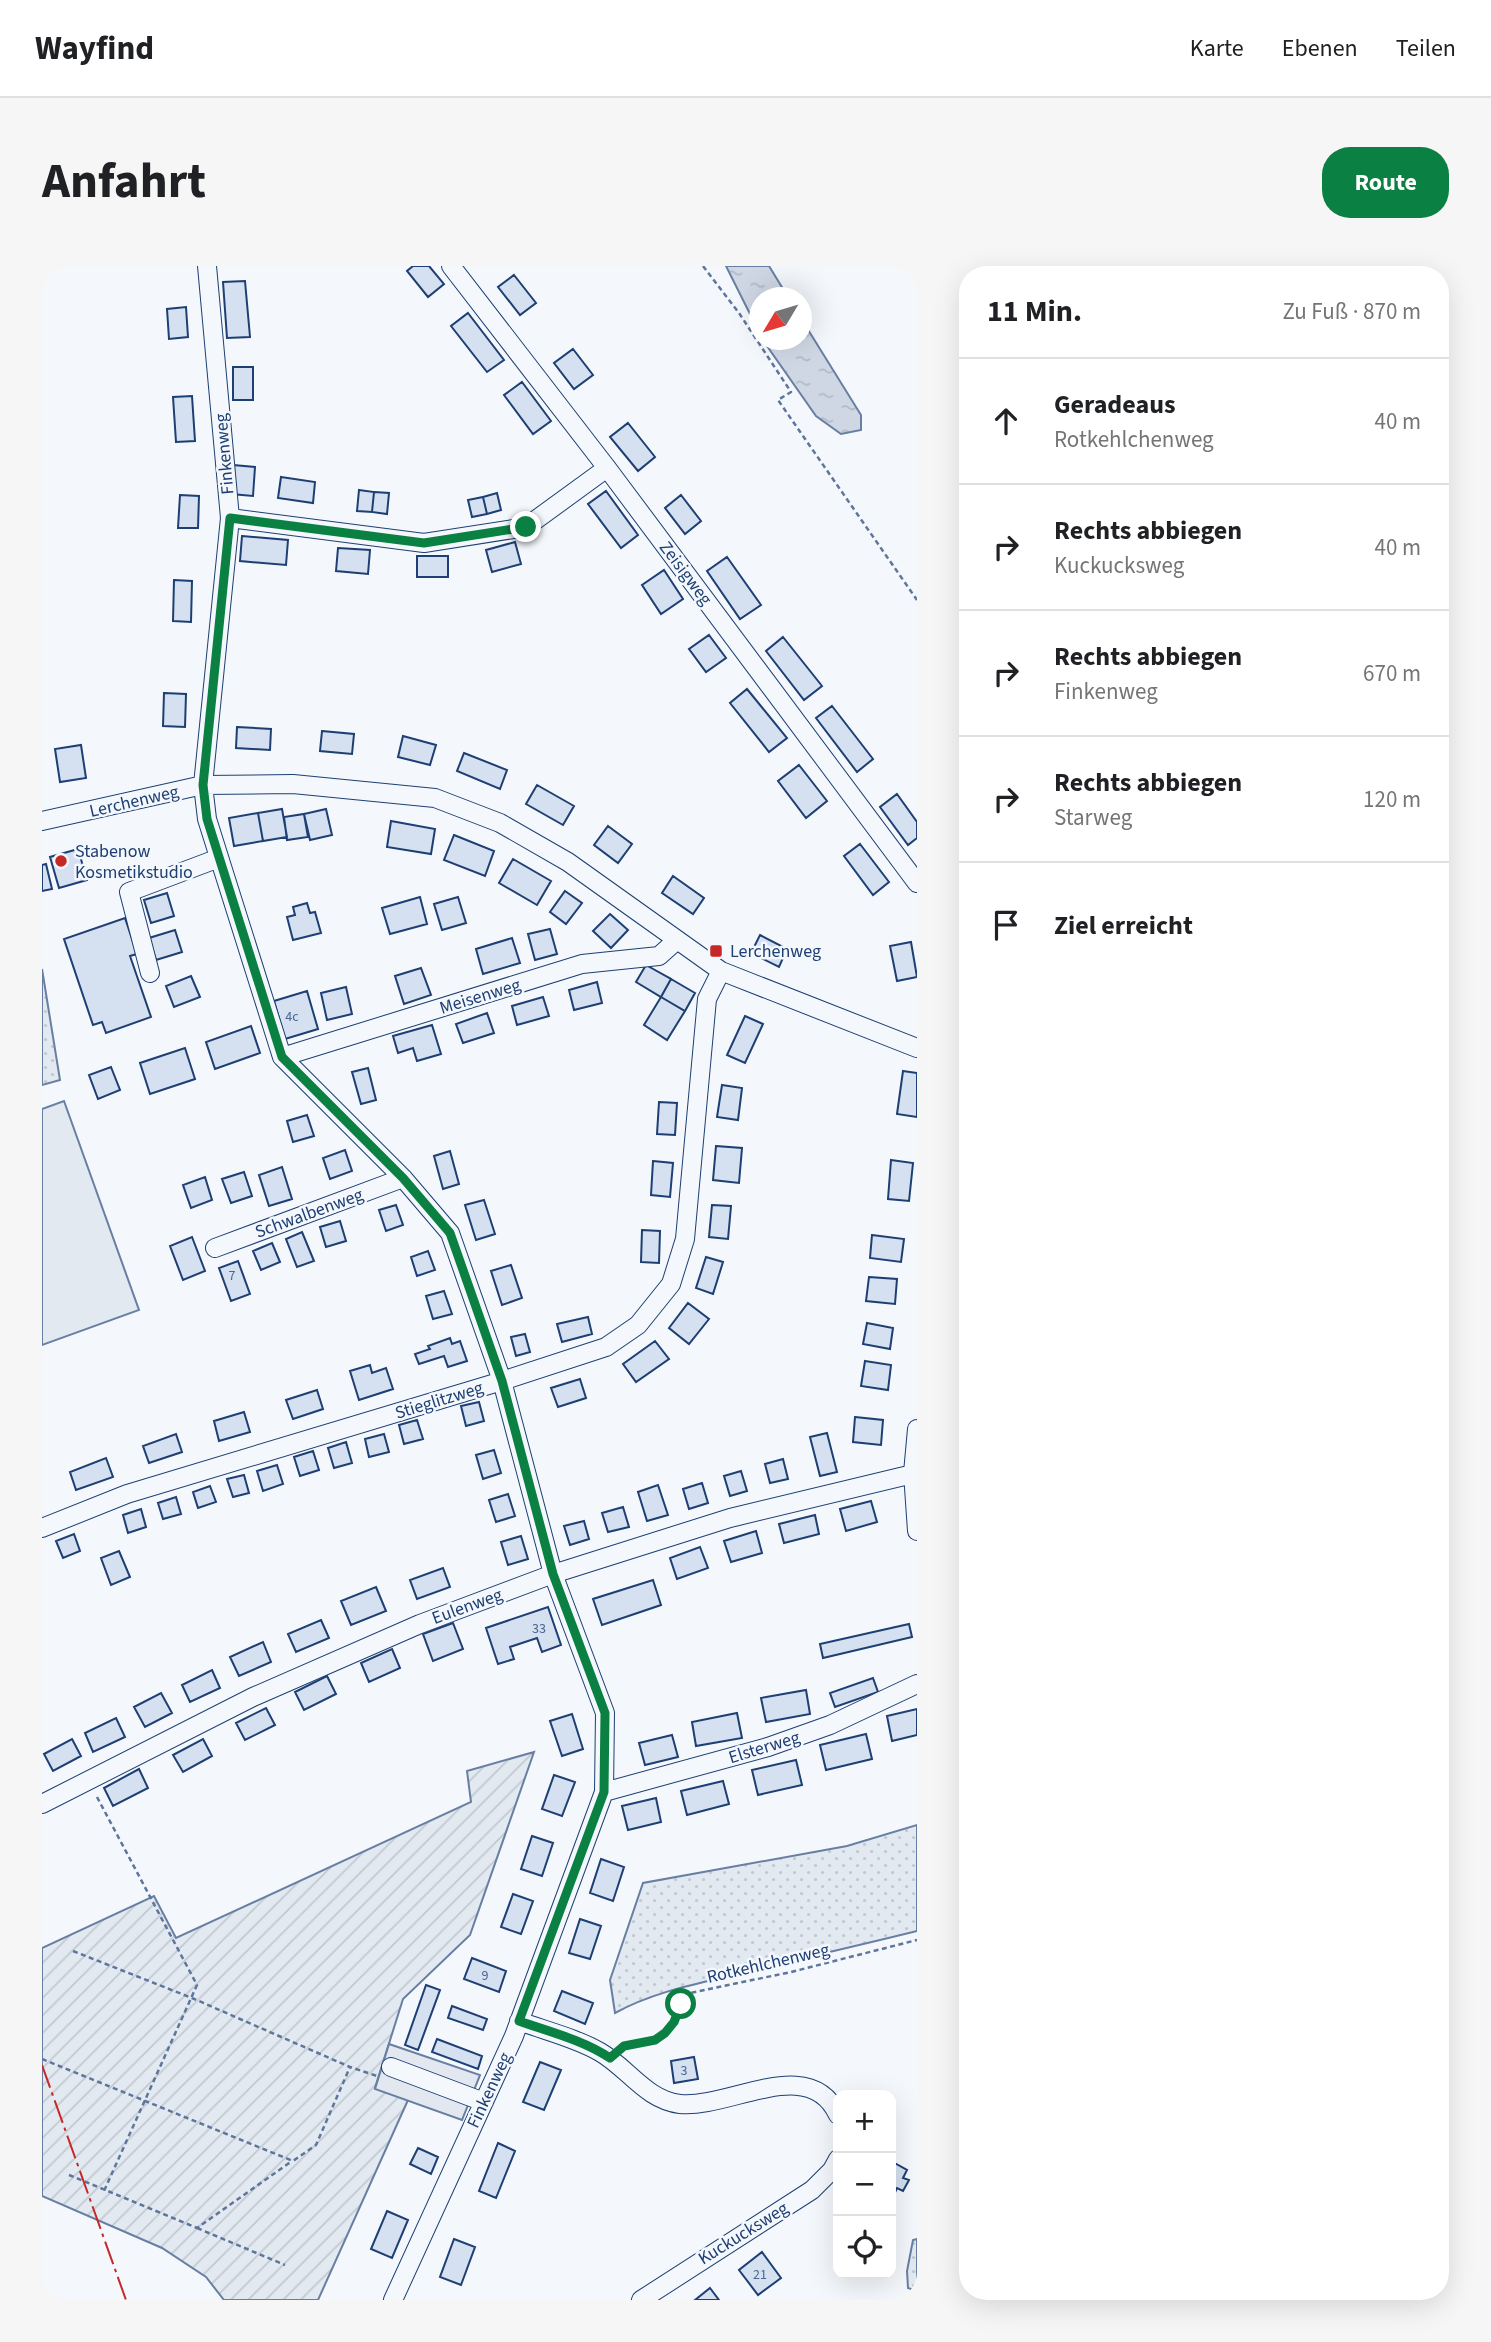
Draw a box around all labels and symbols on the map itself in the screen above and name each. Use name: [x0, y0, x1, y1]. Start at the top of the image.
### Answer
north arrow: [749, 287, 812, 350]
street label: Finkenweg: [209, 412, 240, 496]
route end: [510, 511, 541, 542]
street label: Zeisigweg: [653, 536, 718, 611]
street label: Lerchenweg: [87, 779, 181, 824]
place label: Stabenow Kosmetikstudio: [75, 839, 193, 885]
marker: Stabenow Kosmetikstudio: [53, 853, 69, 869]
place label: Lerchenweg: [730, 939, 821, 964]
marker: Lerchenweg: [708, 943, 724, 959]
street label: Meisenweg: [437, 972, 524, 1021]
house number: 4c: [285, 1007, 299, 1027]
street label: Schwalbenweg: [252, 1182, 367, 1245]
house number: 7: [229, 1266, 236, 1286]
street label: Stieglitzweg: [392, 1375, 486, 1426]
street label: Eulenweg: [428, 1582, 506, 1631]
house number: 33: [532, 1619, 546, 1639]
street label: Elsterweg: [725, 1725, 803, 1770]
street label: Rotkehlchenweg: [704, 1937, 832, 1990]
house number: 9: [482, 1966, 489, 1986]
route start: [665, 1988, 696, 2019]
street label: Finkenweg: [461, 2048, 518, 2132]
house number: 3: [681, 2061, 688, 2081]
street label: Kuckucksweg: [693, 2196, 793, 2271]
house number: 21: [753, 2265, 767, 2285]

